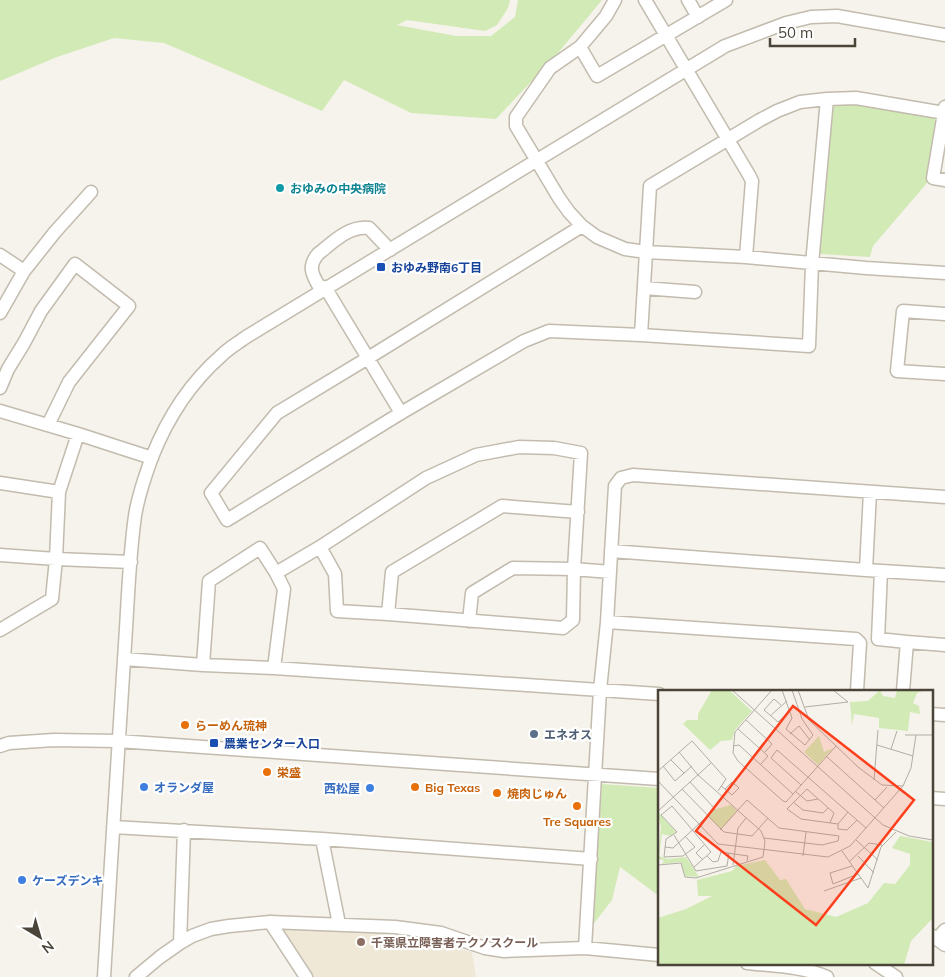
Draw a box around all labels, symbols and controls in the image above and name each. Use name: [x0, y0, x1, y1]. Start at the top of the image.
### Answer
scale bar: [770, 15, 855, 47]
text: 50 m: [778, 23, 813, 42]
place label: おゆみの中央病院: [290, 181, 386, 196]
marker: おゆみの中央病院: [274, 182, 286, 194]
place label: おゆみ野南6丁目: [391, 260, 482, 275]
marker: おゆみ野南6丁目: [375, 261, 387, 273]
inset map: [658, 690, 932, 964]
place label: らーめん琉神: [195, 718, 267, 733]
marker: らーめん琉神: [179, 719, 191, 731]
place label: エネオス: [544, 727, 592, 742]
marker: エネオス: [528, 728, 540, 740]
place label: 農業センター入口: [224, 736, 320, 751]
marker: 農業センター入口: [208, 737, 220, 749]
place label: 栄盛: [277, 765, 301, 780]
marker: 栄盛: [261, 766, 273, 778]
place label: オランダ屋: [154, 780, 214, 795]
place label: Big Texas: [425, 780, 480, 795]
marker: オランダ屋: [138, 781, 150, 793]
place label: 西松屋: [324, 781, 360, 796]
marker: Big Texas: [409, 781, 421, 793]
marker: 西松屋: [364, 782, 376, 794]
place label: 焼肉じゅん: [507, 786, 567, 801]
marker: 焼肉じゅん: [491, 787, 503, 799]
marker: Tre Squares: [571, 800, 583, 812]
place label: Tre Squares: [543, 814, 611, 829]
place label: ケーズデンキ: [32, 873, 103, 888]
marker: ケーズデンキ: [16, 874, 28, 886]
north arrow: [15, 912, 65, 962]
place label: 千葉県立障害者テクノスクール: [371, 935, 538, 950]
marker: 千葉県立障害者テクノスクール: [355, 936, 367, 948]
text: N: [38, 937, 58, 958]

